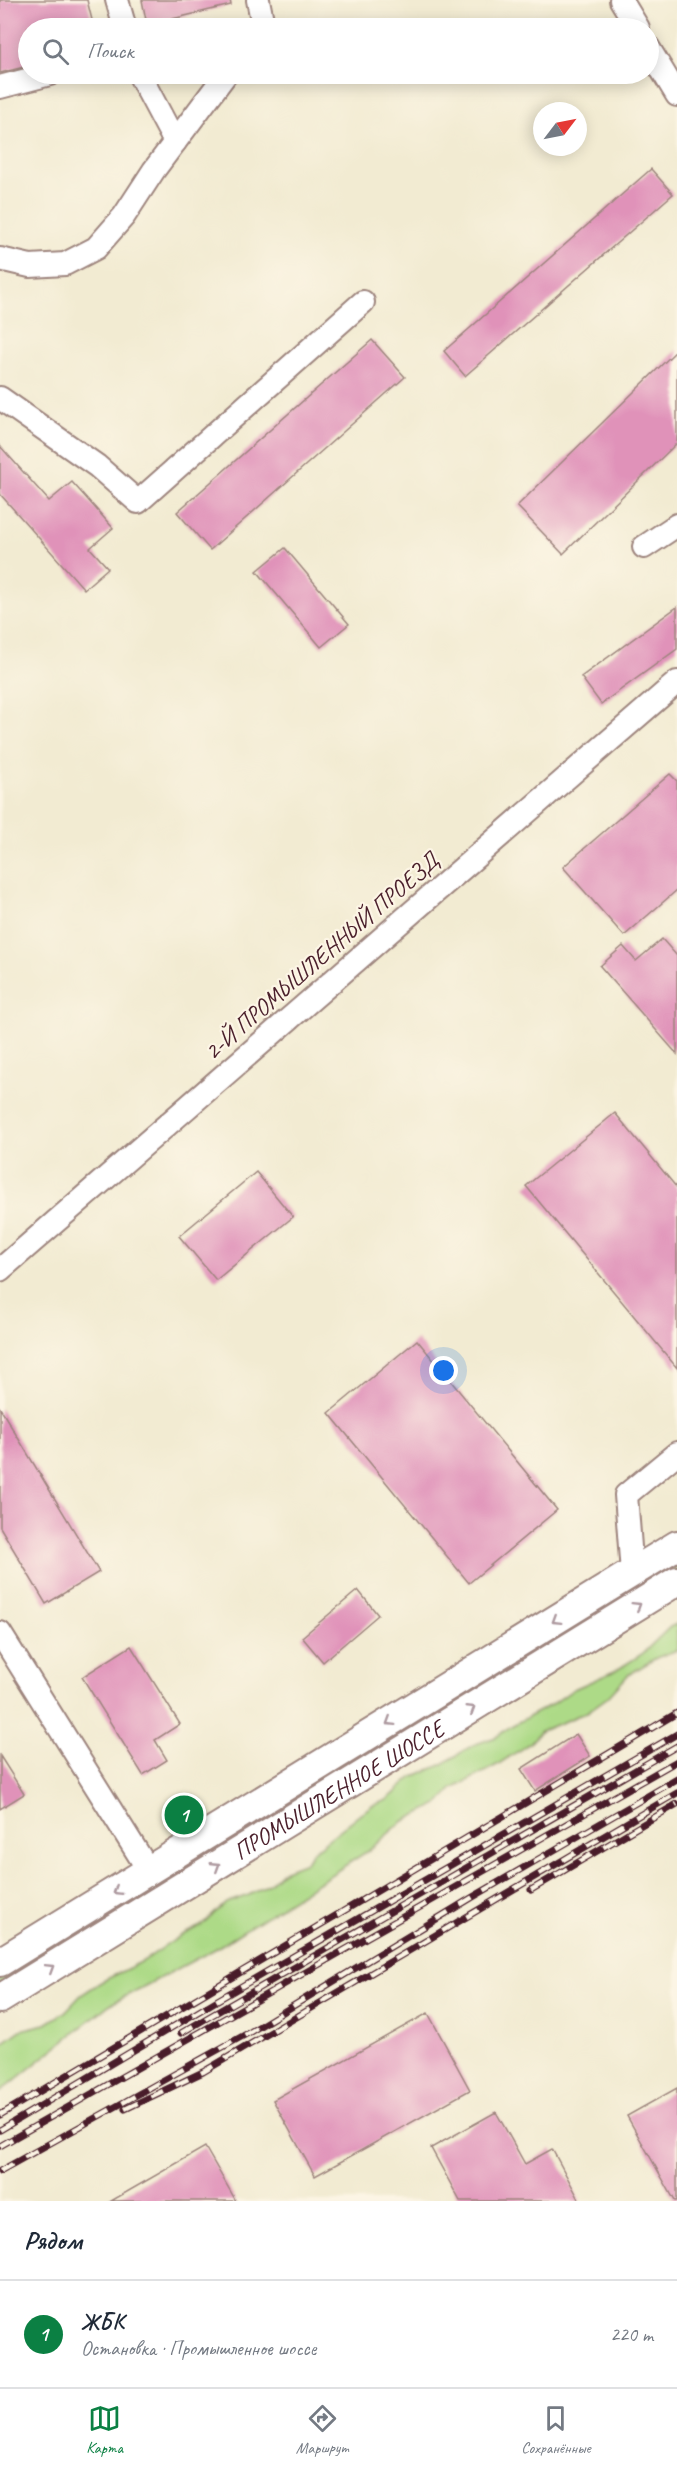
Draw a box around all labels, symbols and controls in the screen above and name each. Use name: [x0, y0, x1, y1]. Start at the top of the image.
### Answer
search box: [18, 18, 659, 84]
icon: search: [39, 35, 72, 68]
text: Поиск: [87, 37, 133, 65]
north arrow: [533, 102, 587, 156]
street label: 2-Й ПРОМЫШЛЕННЫЙ ПРОЕЗД: [198, 844, 446, 1066]
your location: [429, 1356, 458, 1385]
one-way arrow: [631, 1602, 641, 1614]
one-way arrow: [552, 1612, 562, 1624]
one-way arrow: [465, 1704, 475, 1716]
street label: ПРОМЫШЛЕННОЕ ШОССЕ: [228, 1712, 452, 1866]
one-way arrow: [386, 1715, 396, 1727]
pin: 1: [164, 1792, 204, 1838]
one-way arrow: [210, 1862, 220, 1874]
one-way arrow: [113, 1883, 123, 1895]
one-way arrow: [44, 1964, 54, 1976]
text: Рядом: [24, 2224, 82, 2257]
text: ЖБК: [81, 2308, 124, 2336]
text: 1: [39, 2322, 48, 2347]
text: 220 m: [610, 2322, 653, 2347]
text: Остановка · Промышленное шоссе: [81, 2336, 316, 2361]
tab: Карта: [86, 2402, 123, 2458]
tab: Маршрут: [296, 2402, 348, 2458]
tab: Сохранённые: [521, 2402, 591, 2458]

